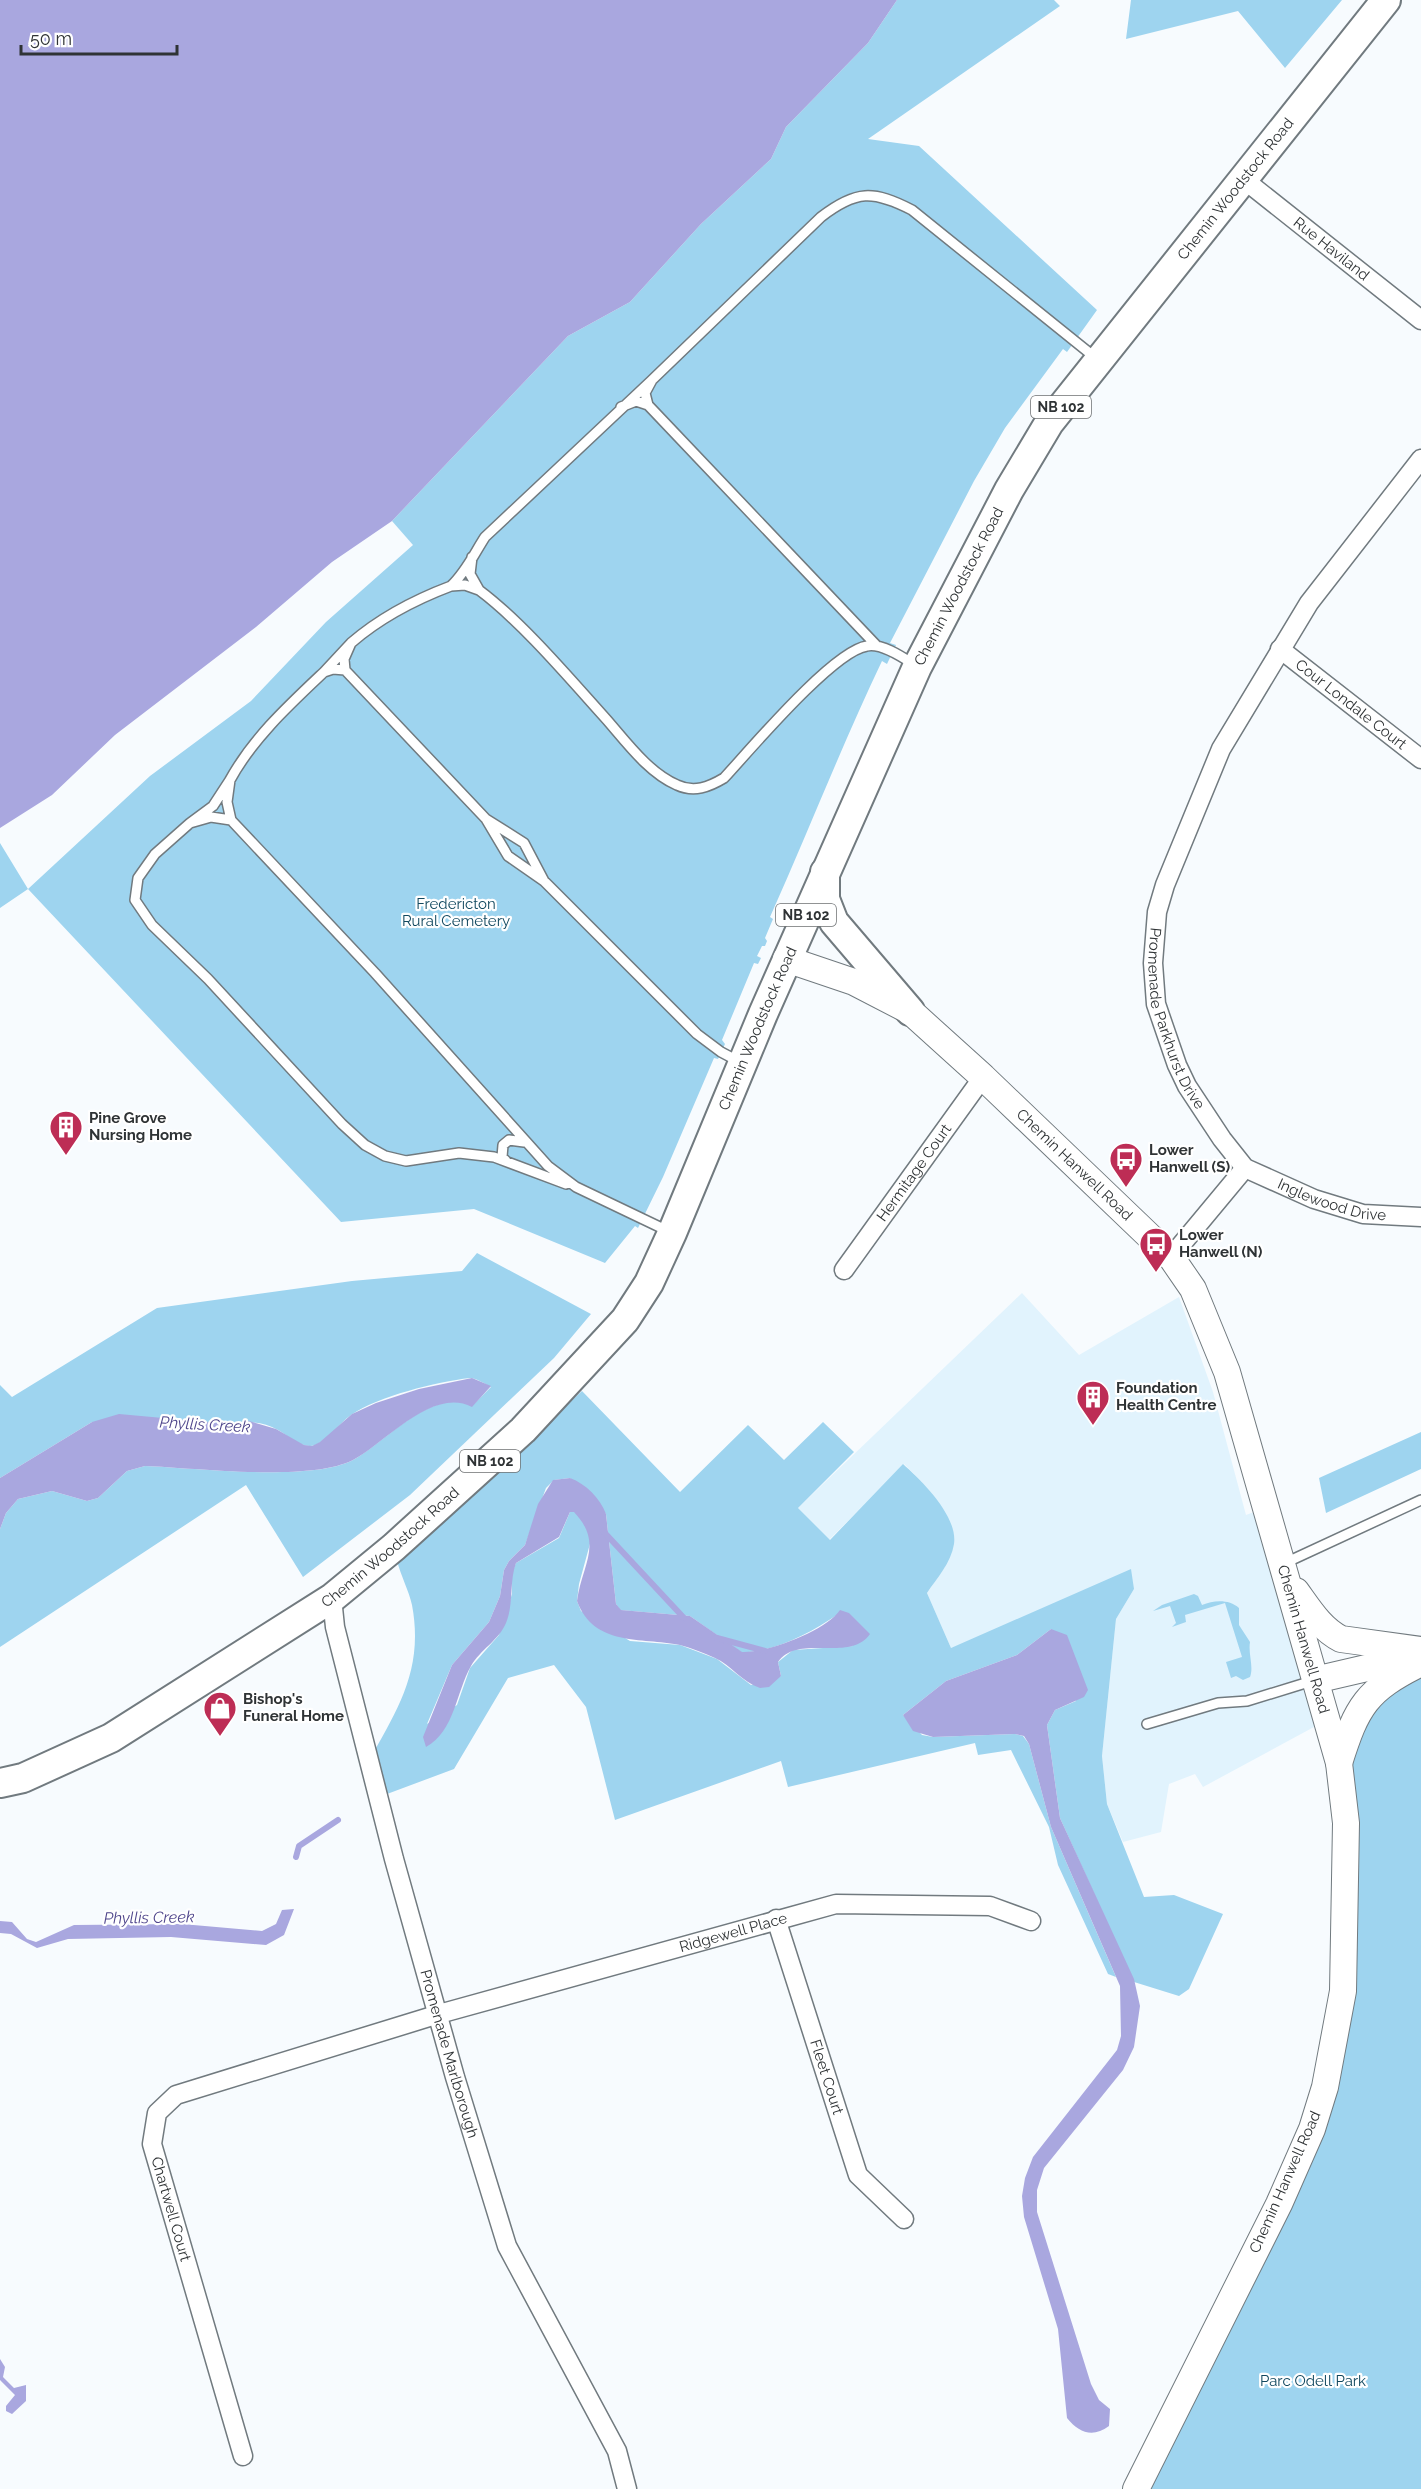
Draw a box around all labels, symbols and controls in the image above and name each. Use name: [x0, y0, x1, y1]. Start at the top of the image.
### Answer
scale bar: [21, 18, 177, 56]
text: 50 m: [30, 28, 72, 49]
street label: Chemin Woodstock Road: [1174, 114, 1297, 263]
street label: Rue Haviland: [1290, 213, 1373, 284]
road number: NB 102: [1031, 396, 1091, 418]
street label: Chemin Woodstock Road: [910, 504, 1007, 669]
street label: Cour Londale Court: [1292, 655, 1410, 753]
park label: Fredericton Rural Cemetery: [402, 895, 510, 930]
road number: NB 102: [776, 904, 836, 926]
street label: Promenade Parkhurst Drive: [1144, 927, 1209, 1113]
street label: Chemin Woodstock Road: [715, 944, 801, 1113]
street label: Chemin Hanwell Road: [1013, 1105, 1136, 1224]
building icon: Pine Grove Nursing Home: [48, 1109, 84, 1156]
place label: Pine Grove Nursing Home: [89, 1109, 192, 1144]
street label: Hermitage Court: [873, 1120, 955, 1225]
bus stop icon: Lower Hanwell (S): [1108, 1141, 1144, 1188]
place label: Lower Hanwell (S): [1149, 1141, 1230, 1176]
street label: Inglewood Drive: [1275, 1175, 1387, 1224]
bus stop icon: Lower Hanwell (N): [1138, 1226, 1174, 1273]
place label: Lower Hanwell (N): [1179, 1226, 1263, 1261]
building icon: Foundation Health Centre: [1075, 1379, 1111, 1426]
place label: Foundation Health Centre: [1116, 1379, 1216, 1414]
water label: Phyllis Creek: [159, 1413, 251, 1436]
road number: NB 102: [460, 1450, 520, 1472]
street label: Chemin Woodstock Road: [318, 1483, 463, 1611]
street label: Chemin Hanwell Road: [1274, 1563, 1333, 1716]
shop icon: Bishop's Funeral Home: [202, 1690, 238, 1737]
place label: Bishop's Funeral Home: [243, 1690, 344, 1725]
water label: Phyllis Creek: [103, 1907, 195, 1928]
street label: Ridgewell Place: [677, 1909, 789, 1956]
street label: Promenade Marlborough: [416, 1967, 482, 2140]
street label: Fleet Court: [806, 2037, 847, 2117]
street label: Chemin Hanwell Road: [1246, 2108, 1324, 2256]
street label: Chartwell Court: [147, 2155, 195, 2263]
park label: Parc Odell Park: [1260, 2372, 1366, 2390]

